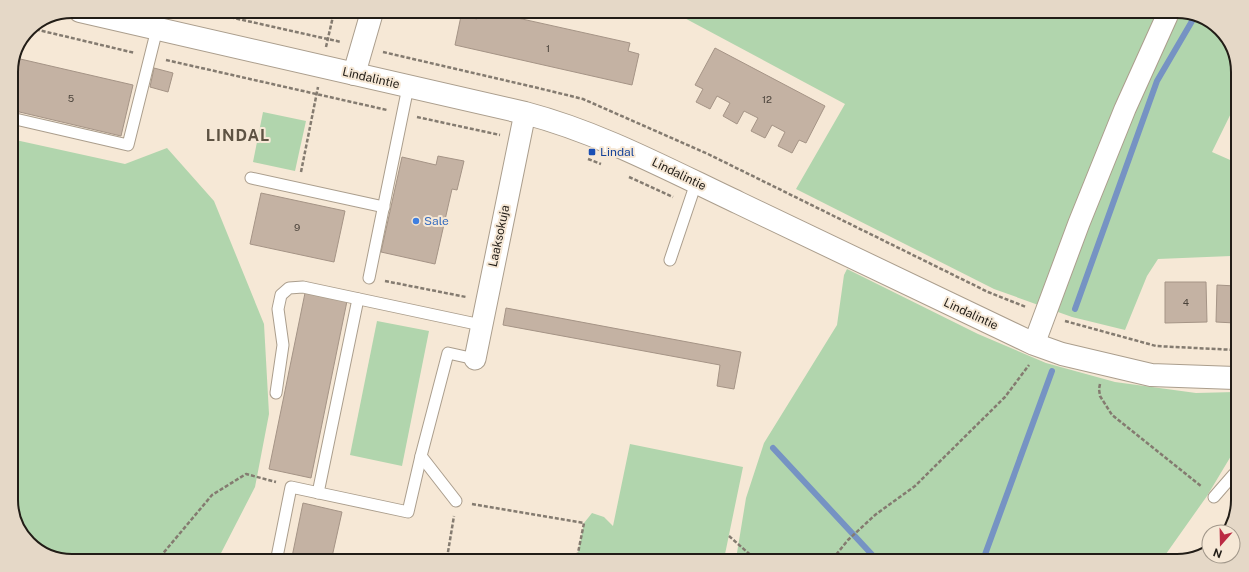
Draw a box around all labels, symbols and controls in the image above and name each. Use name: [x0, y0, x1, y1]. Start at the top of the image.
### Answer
house number: 1: [546, 42, 550, 54]
street label: Lindalintie: [341, 65, 401, 91]
house number: 5: [68, 92, 74, 104]
house number: 12: [762, 93, 772, 105]
district label: LINDAL: [206, 126, 270, 145]
place label: Lindal: [600, 145, 635, 159]
marker: Lindal: [587, 147, 597, 157]
street label: Lindalintie: [650, 155, 708, 193]
street label: Laaksokuja: [486, 204, 512, 268]
place label: Sale: [424, 214, 449, 228]
marker: Sale: [411, 216, 421, 226]
house number: 9: [294, 221, 300, 233]
street label: Lindalintie: [942, 295, 1001, 333]
house number: 4: [1183, 296, 1189, 308]
north arrow: [1201, 524, 1241, 564]
text: N: [1211, 546, 1224, 561]

